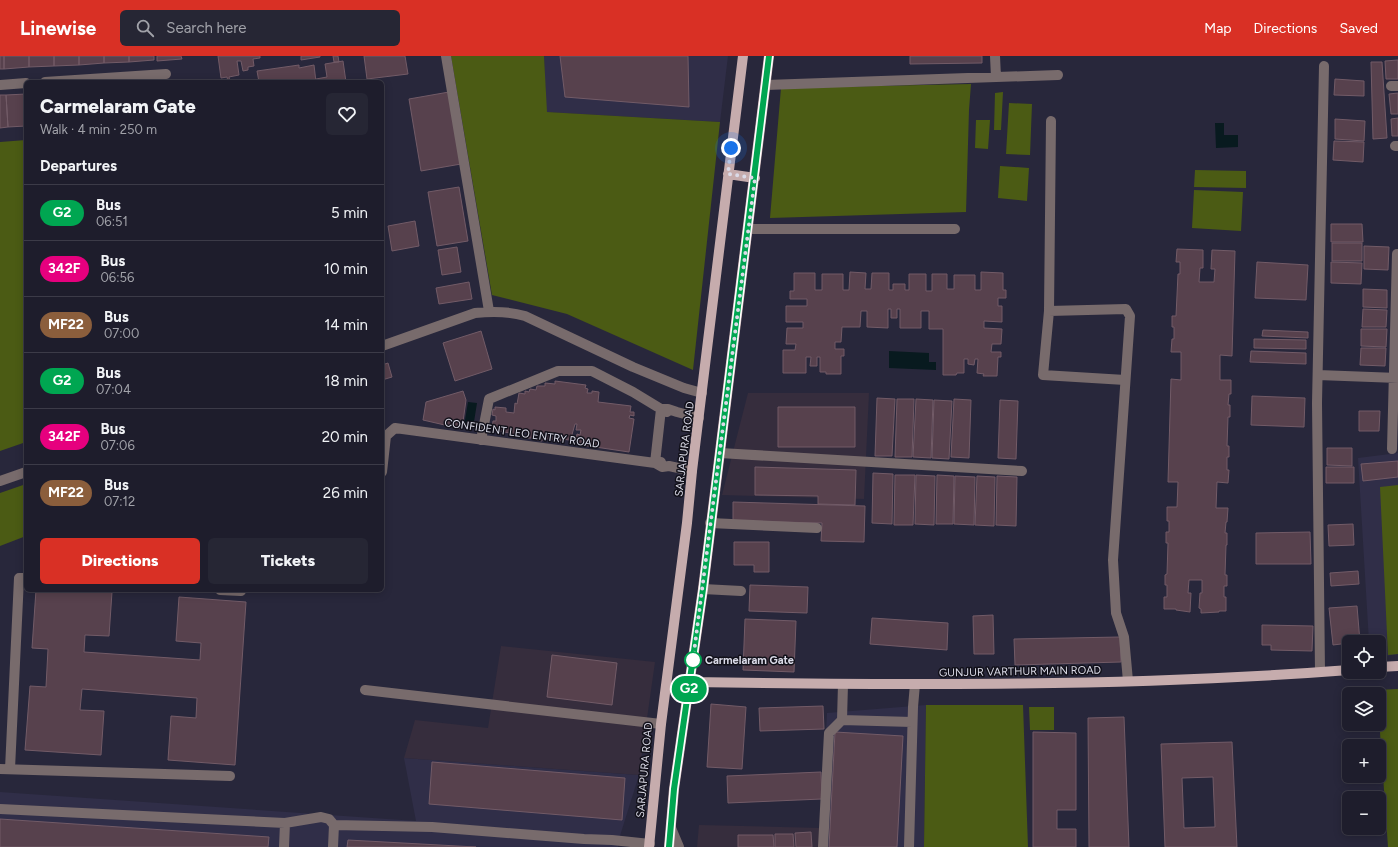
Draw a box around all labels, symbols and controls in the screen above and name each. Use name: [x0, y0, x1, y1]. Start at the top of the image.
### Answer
search box: [120, 10, 400, 46]
text: Linewise: [20, 17, 96, 40]
icon: search: [134, 17, 156, 39]
text: Search here: [166, 19, 246, 37]
text: Map: [1204, 20, 1232, 37]
text: Directions: [1254, 20, 1317, 37]
text: Saved: [1339, 20, 1378, 37]
button: heart: [326, 93, 368, 135]
text: Carmelaram Gate: [40, 95, 196, 118]
text: Walk · 4 min · 250 m: [40, 122, 157, 137]
your location: [721, 138, 741, 158]
text: Departures: [40, 157, 117, 175]
text: Bus: [96, 196, 121, 214]
text: G2: [53, 204, 71, 221]
text: 5 min: [331, 204, 368, 222]
text: 06:51: [96, 214, 128, 229]
text: Bus: [101, 252, 125, 270]
text: 342F: [48, 260, 81, 277]
text: 10 min: [324, 260, 368, 278]
text: 06:56: [101, 270, 134, 285]
text: Bus: [104, 308, 129, 326]
text: MF22: [48, 316, 84, 333]
text: 14 min: [324, 316, 368, 334]
text: 07:00: [104, 326, 139, 341]
text: Bus: [96, 364, 121, 382]
text: G2: [53, 372, 71, 389]
text: 18 min: [324, 372, 368, 390]
text: 07:04: [96, 382, 131, 397]
street label: SARJAPURA ROAD: [672, 400, 697, 497]
street label: CONFIDENT LEO ENTRY ROAD: [443, 416, 601, 451]
text: Bus: [101, 420, 125, 438]
text: 342F: [48, 428, 81, 445]
text: 20 min: [322, 428, 368, 446]
text: 07:06: [101, 438, 135, 453]
text: Bus: [104, 476, 129, 494]
text: MF22: [48, 484, 84, 501]
text: 26 min: [323, 484, 368, 502]
text: 07:12: [104, 494, 135, 509]
button: Directions: [40, 538, 200, 584]
button: Tickets: [208, 538, 368, 584]
map controls: [1342, 635, 1386, 835]
button: locate: [1342, 635, 1386, 679]
marker: Carmelaram Gate: [684, 651, 702, 669]
place label: Carmelaram Gate: [705, 654, 794, 667]
street label: GUNJUR VARTHUR MAIN ROAD: [939, 664, 1102, 679]
line badge: G2: [671, 676, 707, 702]
text: G2: [680, 680, 698, 697]
button: layers: [1342, 687, 1386, 731]
street label: SARJAPURA ROAD: [634, 721, 655, 818]
button: +: [1342, 739, 1386, 783]
button: −: [1342, 791, 1386, 835]

